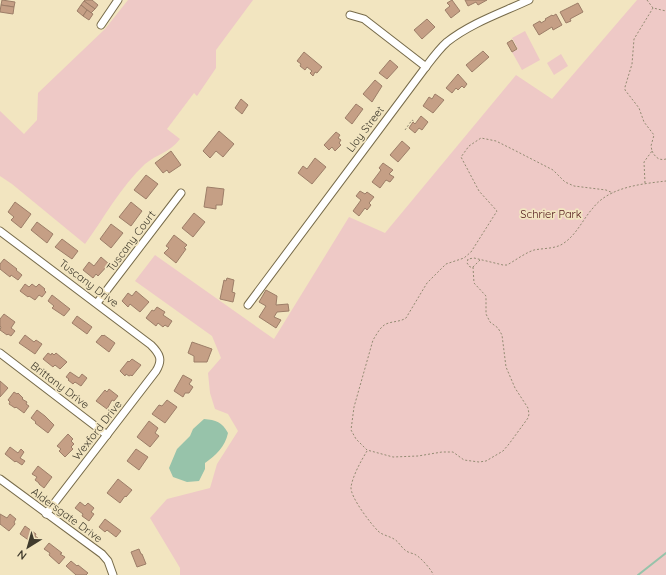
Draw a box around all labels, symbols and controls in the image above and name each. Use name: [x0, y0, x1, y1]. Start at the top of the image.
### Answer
street label: Lloy Street: [343, 103, 387, 155]
park label: Schrier Park: [520, 207, 582, 221]
street label: Tuscany Court: [104, 208, 159, 274]
street label: Tuscany Drive: [56, 256, 122, 310]
street label: Brittany Drive: [28, 358, 92, 412]
street label: Wexford Drive: [69, 397, 125, 463]
street label: Aldersgate Drive: [29, 484, 105, 546]
north arrow: [8, 527, 48, 567]
text: N: [15, 547, 29, 563]

